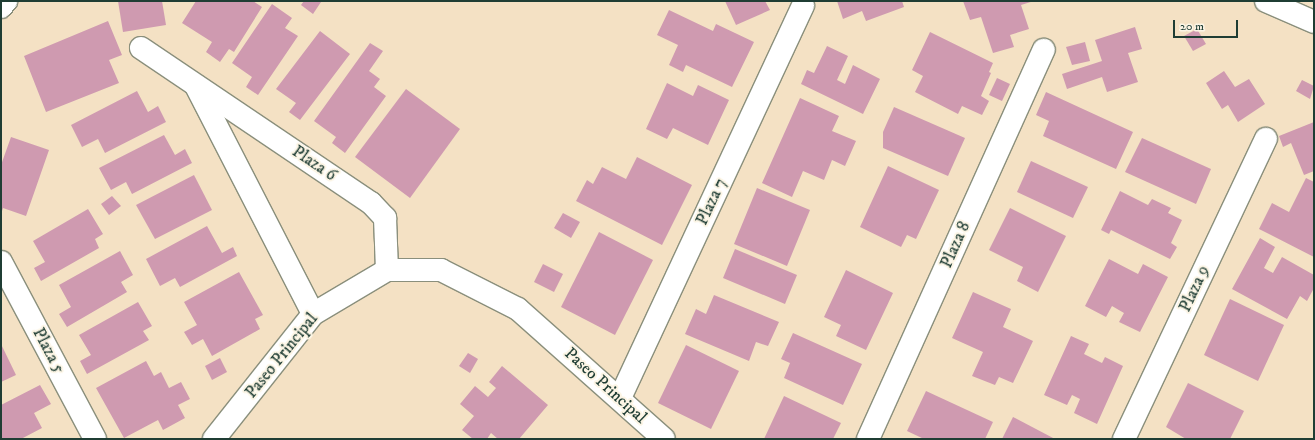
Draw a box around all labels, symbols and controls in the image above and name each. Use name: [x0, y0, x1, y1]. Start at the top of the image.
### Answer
scale bar: [1175, 12, 1240, 38]
text: 20 m: [1180, 19, 1204, 34]
street label: Plaza 6: [288, 142, 340, 186]
street label: Plaza 7: [692, 175, 732, 229]
street label: Plaza 8: [937, 219, 975, 271]
street label: Plaza 9: [1175, 263, 1215, 315]
street label: Paseo Principal: [241, 309, 323, 403]
street label: Plaza 5: [28, 325, 68, 377]
street label: Paseo Principal: [560, 344, 650, 428]

